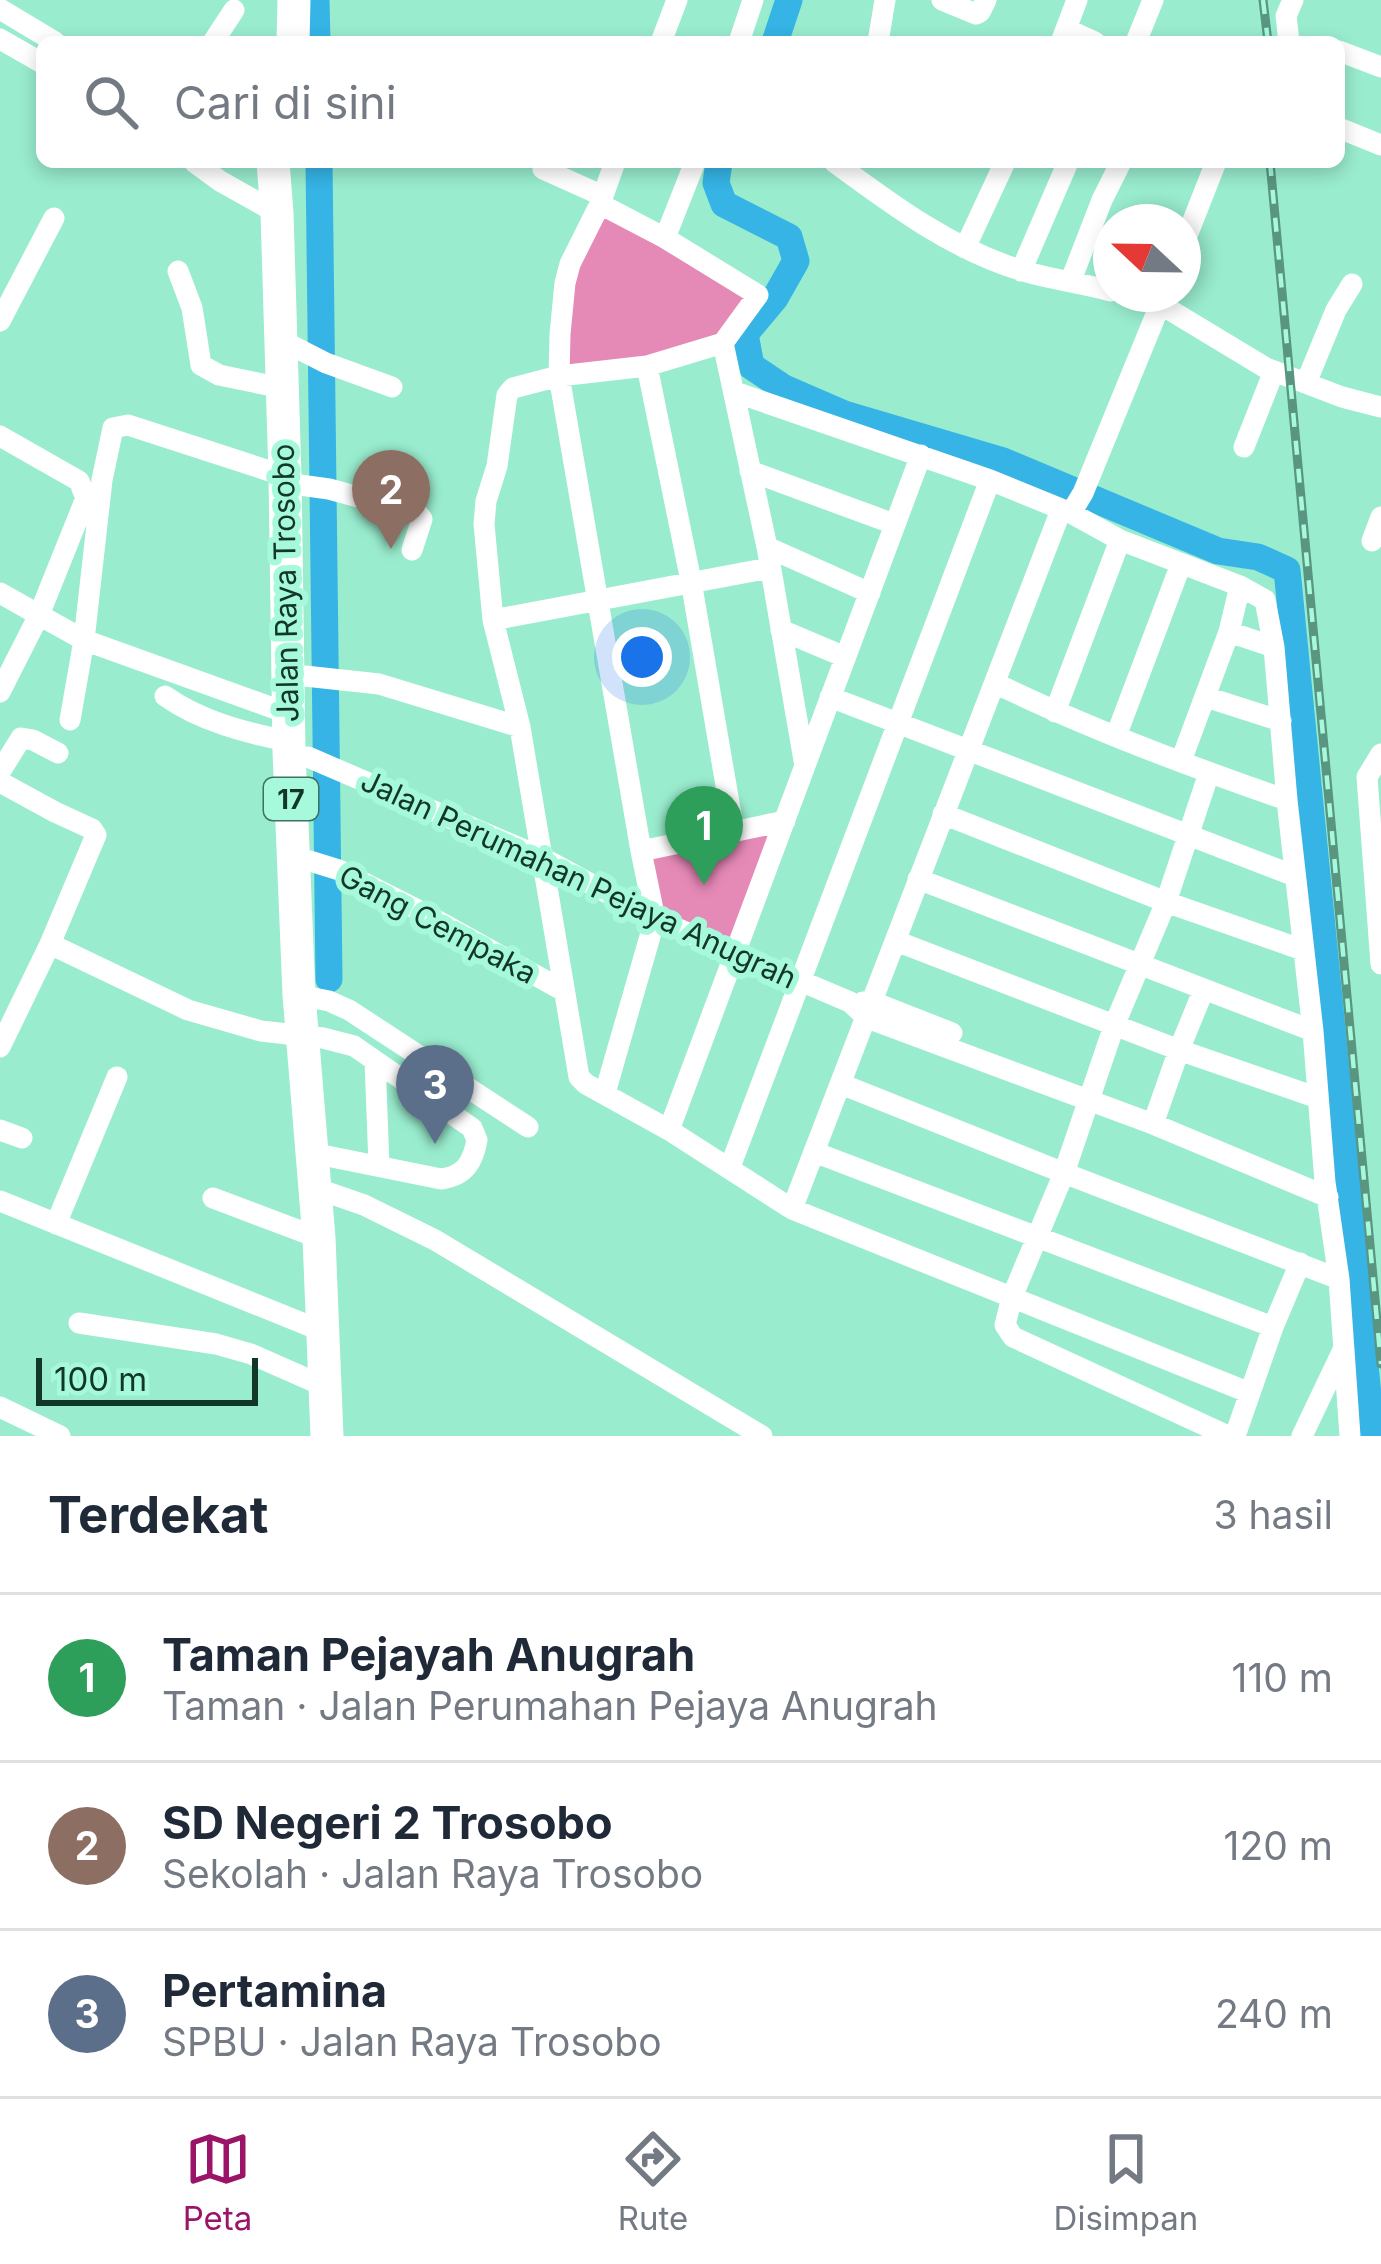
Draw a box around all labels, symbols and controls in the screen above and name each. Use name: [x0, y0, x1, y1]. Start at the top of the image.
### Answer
search box: [36, 36, 1345, 168]
icon: search: [78, 69, 144, 135]
text: Cari di sini: [174, 75, 397, 130]
north arrow: [1093, 204, 1201, 312]
street label: Jalan Raya Trosobo: [265, 443, 305, 723]
pin: 2: [352, 450, 430, 549]
your location: [612, 627, 672, 687]
street label: Jalan Perumahan Pejaya Anugrah: [356, 762, 802, 996]
road number: 17: [264, 778, 318, 820]
pin: 1: [665, 786, 743, 885]
street label: Gang Cempaka: [333, 857, 543, 991]
pin: 3: [396, 1045, 474, 1144]
scale bar: [36, 1352, 258, 1405]
text: 100 m: [54, 1359, 147, 1399]
text: Terdekat: [48, 1484, 268, 1545]
text: 3 hasil: [1214, 1491, 1333, 1538]
text: Taman Pejayah Anugrah: [162, 1627, 695, 1682]
text: 1: [79, 1654, 95, 1701]
text: 110 m: [1232, 1654, 1333, 1701]
text: Taman · Jalan Perumahan Pejaya Anugrah: [162, 1682, 938, 1729]
text: SD Negeri 2 Trosobo: [162, 1795, 613, 1850]
text: 2: [75, 1822, 99, 1869]
text: 120 m: [1224, 1822, 1333, 1869]
text: Sekolah · Jalan Raya Trosobo: [162, 1850, 703, 1897]
text: Pertamina: [162, 1963, 387, 2018]
text: 3: [74, 1990, 100, 2037]
text: 240 m: [1215, 1990, 1333, 2037]
text: SPBU · Jalan Raya Trosobo: [162, 2018, 662, 2065]
tab: Peta: [183, 2126, 252, 2238]
tab: Rute: [618, 2126, 688, 2238]
tab: Disimpan: [1054, 2126, 1198, 2238]

